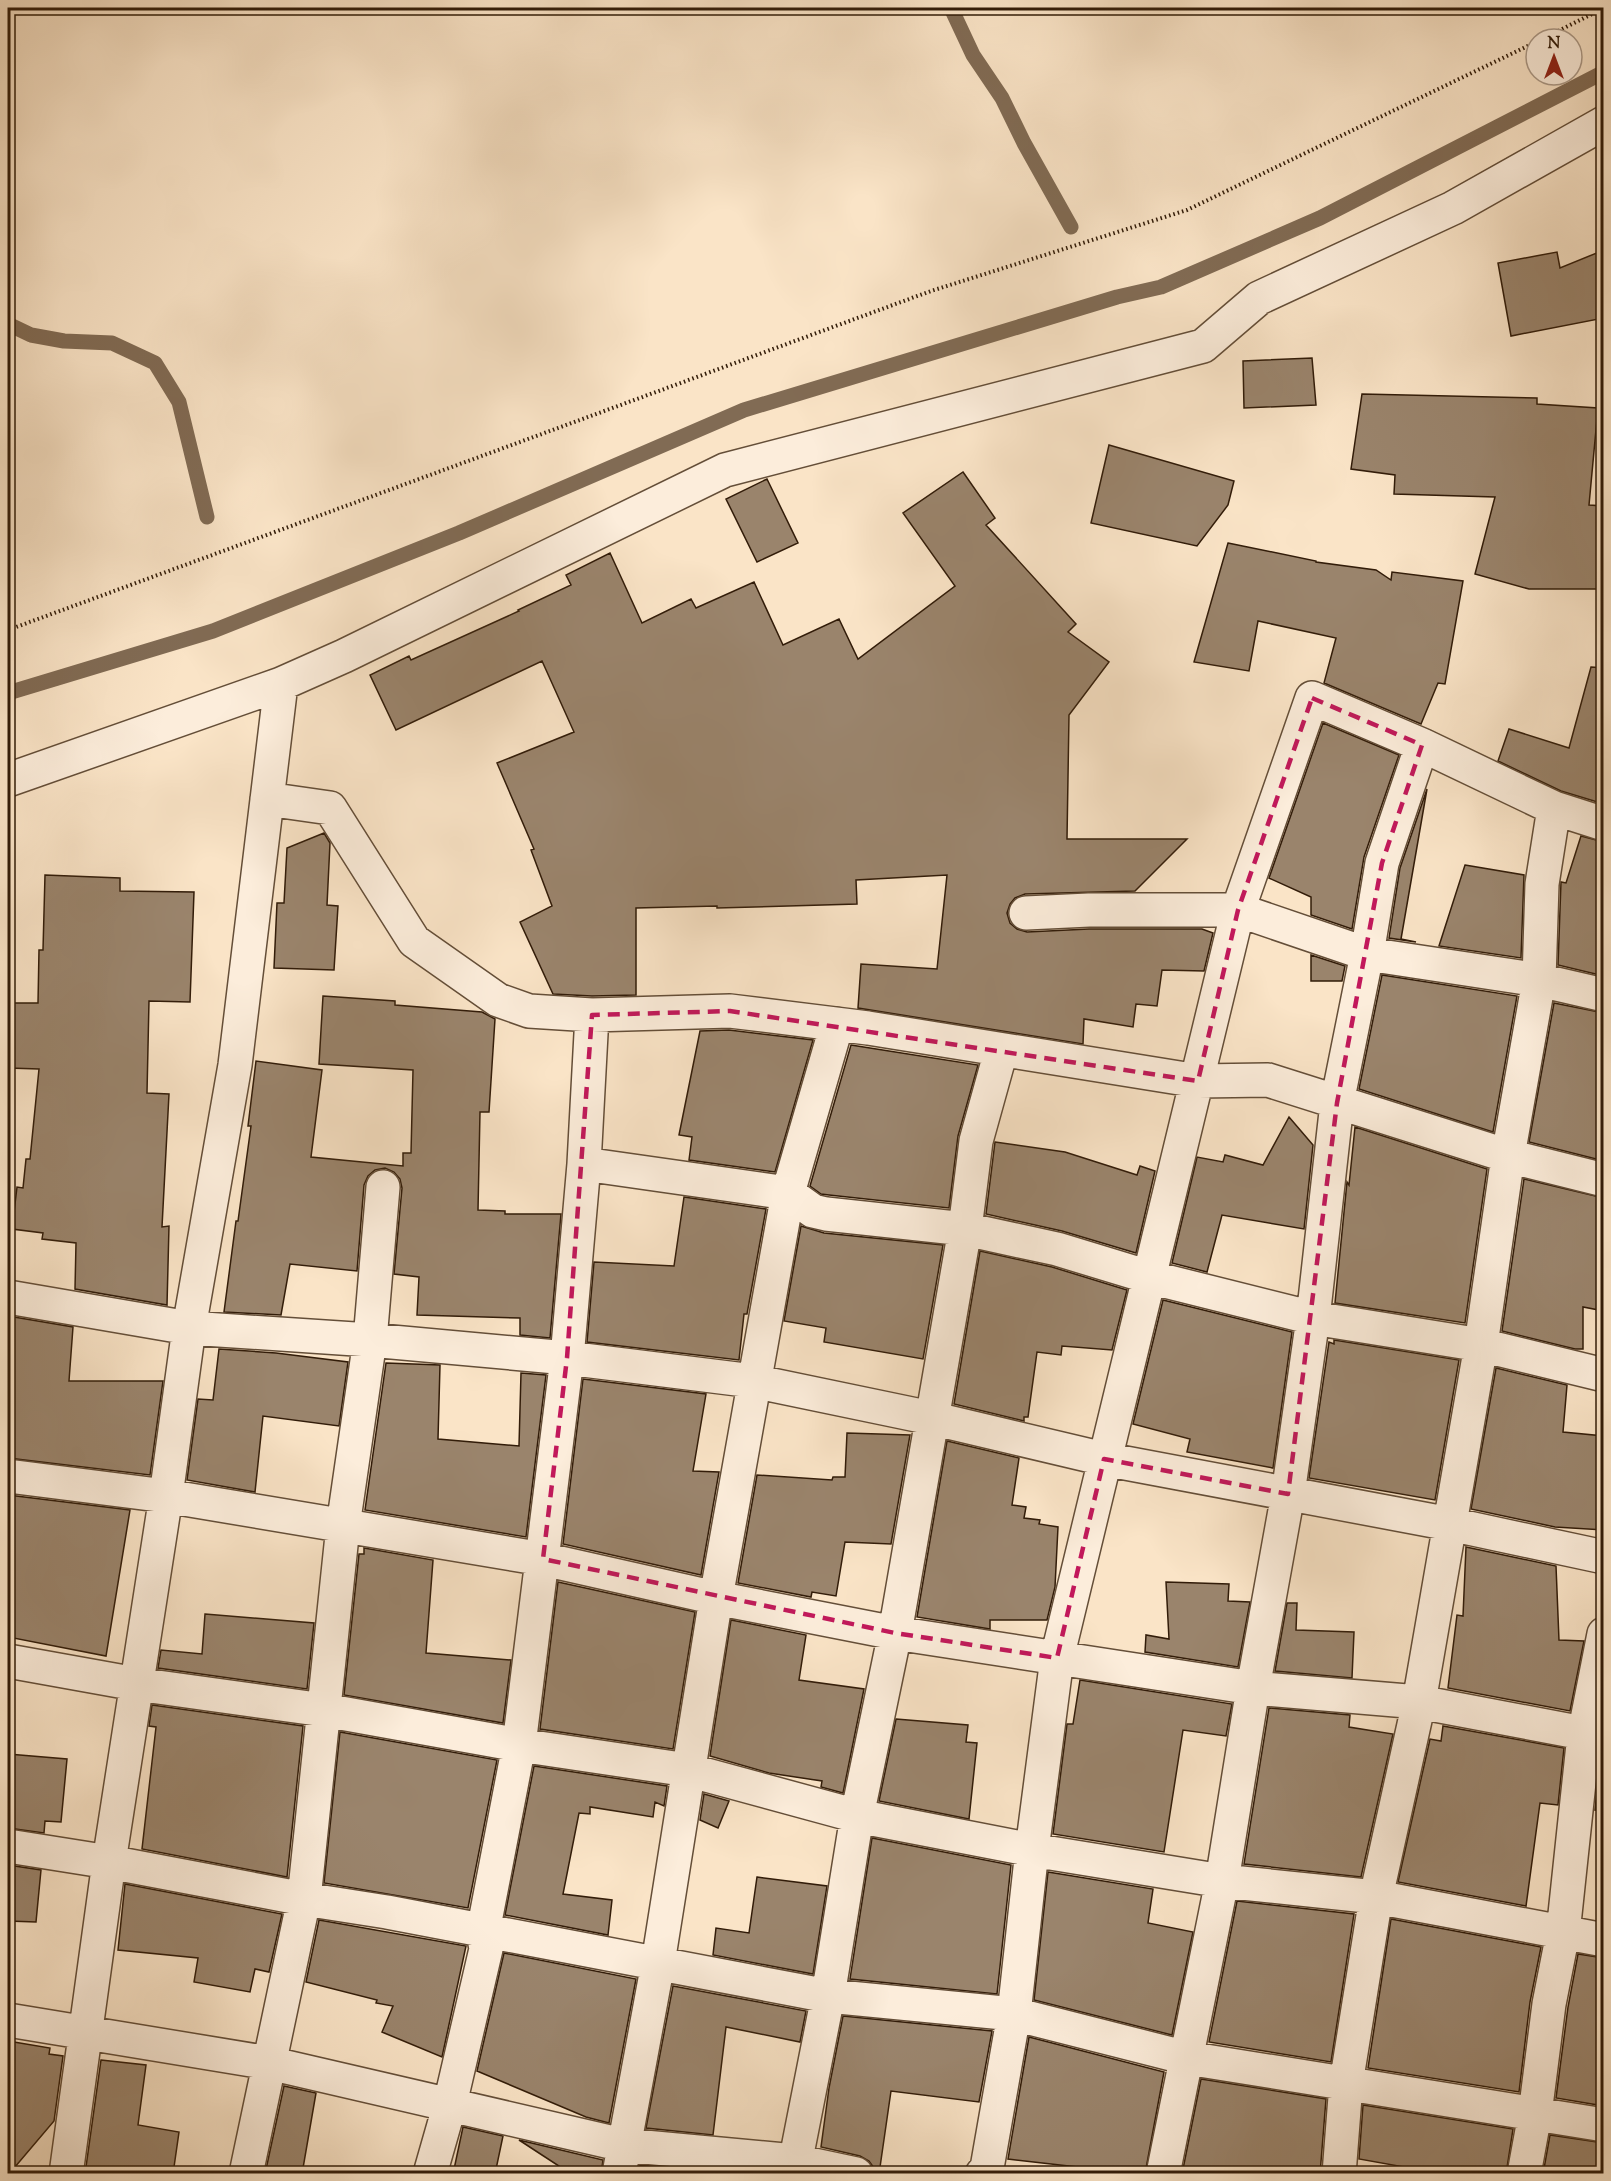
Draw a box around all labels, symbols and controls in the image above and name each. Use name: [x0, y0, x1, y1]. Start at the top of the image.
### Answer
north arrow: [1524, 27, 1584, 87]
text: N: [1548, 33, 1561, 56]

